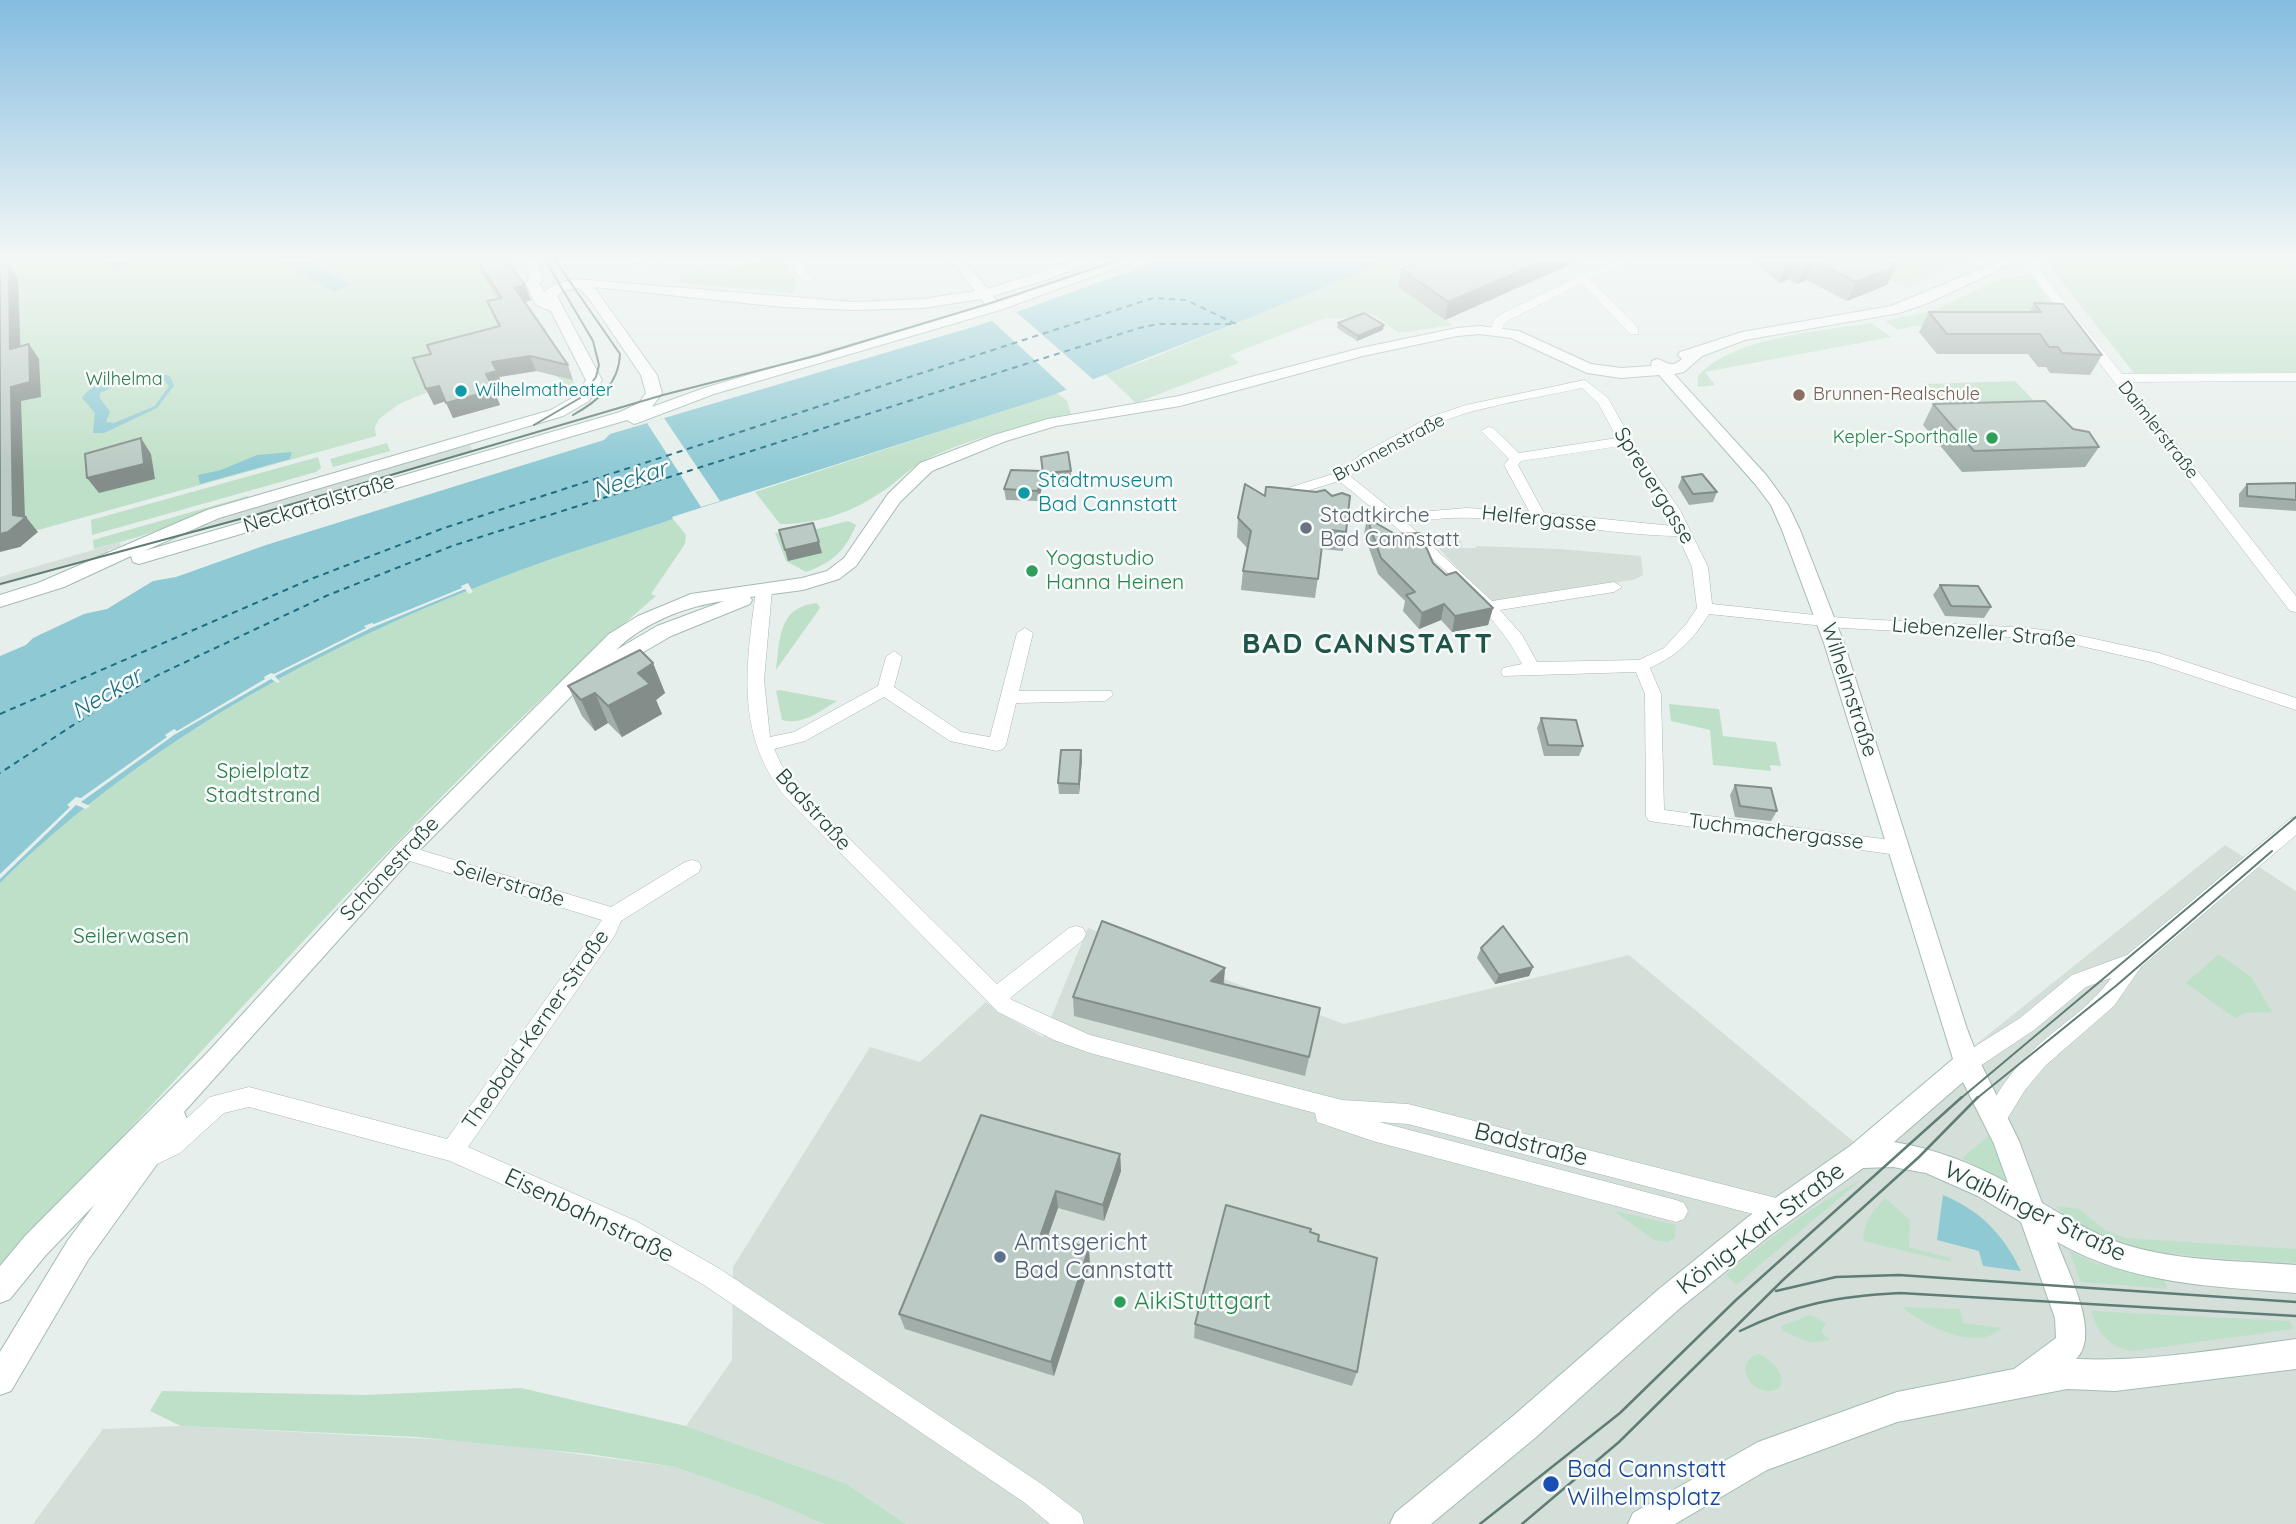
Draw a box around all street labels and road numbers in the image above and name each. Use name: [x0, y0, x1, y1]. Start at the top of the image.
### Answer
street label: Daimlerstraße: [2113, 377, 2203, 483]
street label: Brunnenstraße: [1329, 409, 1449, 487]
street label: Spreuergasse: [1608, 423, 1700, 549]
street label: Neckartalstraße: [240, 469, 398, 539]
street label: Helfergasse: [1480, 500, 1598, 538]
street label: Liebenzeller Straße: [1891, 612, 2077, 654]
street label: Wilhelmstraße: [1815, 620, 1883, 760]
street label: Badstraße: [770, 764, 856, 856]
street label: Tuchmachergasse: [1687, 809, 1865, 855]
street label: Schönestraße: [335, 812, 445, 926]
street label: Seilerstraße: [450, 855, 568, 913]
street label: Theobald-Kerner-Straße: [457, 925, 615, 1135]
street label: Badstraße: [1471, 1117, 1591, 1173]
street label: Waiblinger Straße: [1939, 1155, 2131, 1269]
street label: König-Karl-Straße: [1672, 1157, 1850, 1301]
street label: Eisenbahnstraße: [500, 1162, 678, 1270]

